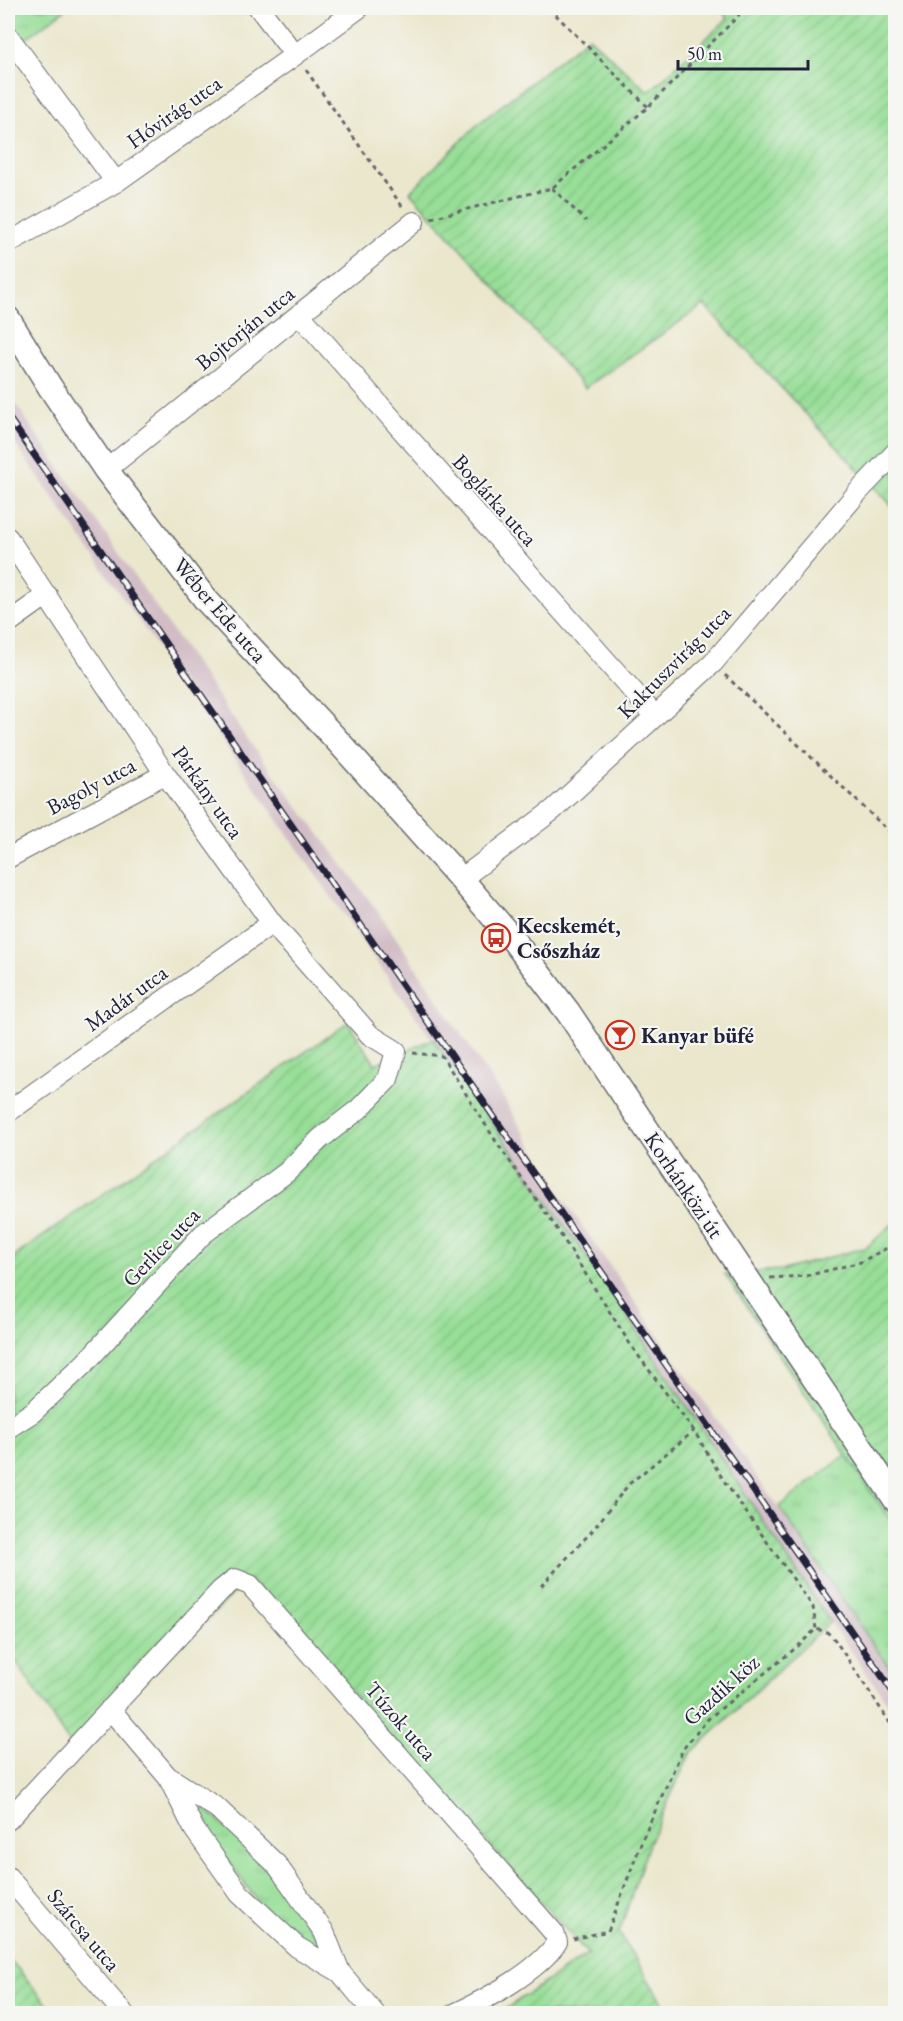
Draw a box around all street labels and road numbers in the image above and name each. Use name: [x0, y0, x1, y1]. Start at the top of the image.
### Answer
street label: Hóvirág utca: [121, 69, 227, 155]
street label: Bojtorján utca: [189, 279, 301, 377]
street label: Boglárka utca: [446, 448, 544, 552]
street label: Wéber Ede utca: [166, 551, 274, 669]
street label: Kaktuszvirág utca: [611, 599, 737, 725]
street label: Párkány utca: [165, 740, 251, 844]
street label: Bagoly utca: [41, 750, 141, 822]
street label: Madár utca: [79, 958, 173, 1038]
street label: Korhánközi út: [638, 1126, 730, 1244]
street label: Gerlice utca: [116, 1201, 206, 1293]
street label: Gazdik köz: [677, 1648, 766, 1732]
street label: Túzok utca: [359, 1675, 444, 1767]
street label: Szárcsa utca: [41, 1882, 127, 1978]

